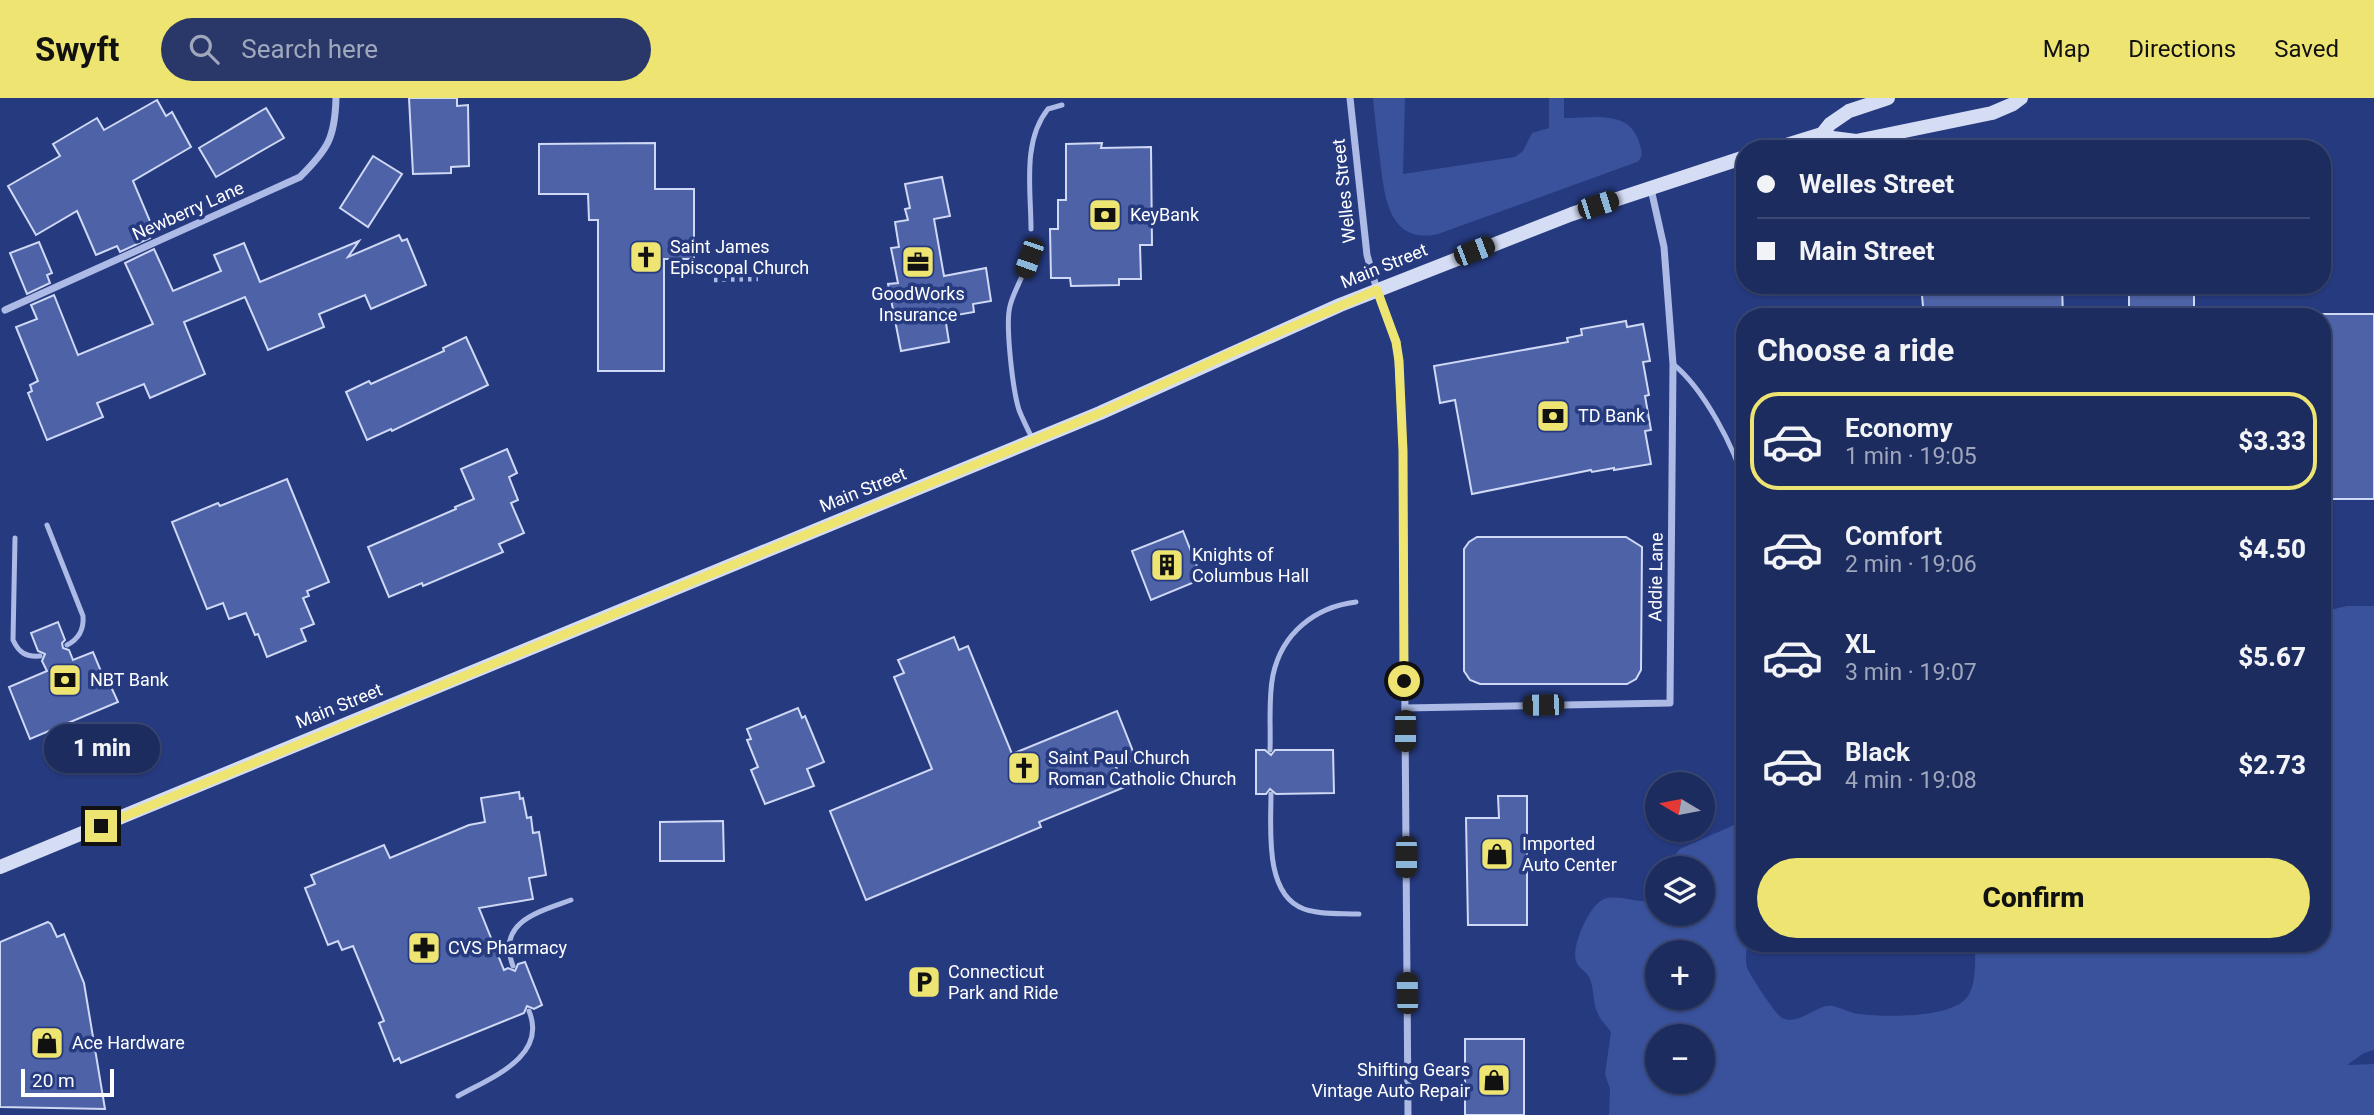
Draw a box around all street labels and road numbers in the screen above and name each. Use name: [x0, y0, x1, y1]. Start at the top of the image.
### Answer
street label: Welles Street: [1328, 138, 1359, 244]
street label: Newberry Lane: [129, 177, 247, 245]
street label: Main Street: [1337, 239, 1430, 292]
street label: Main Street: [816, 463, 909, 516]
street label: Addie Lane: [1644, 532, 1667, 622]
street label: Main Street: [292, 679, 385, 732]

